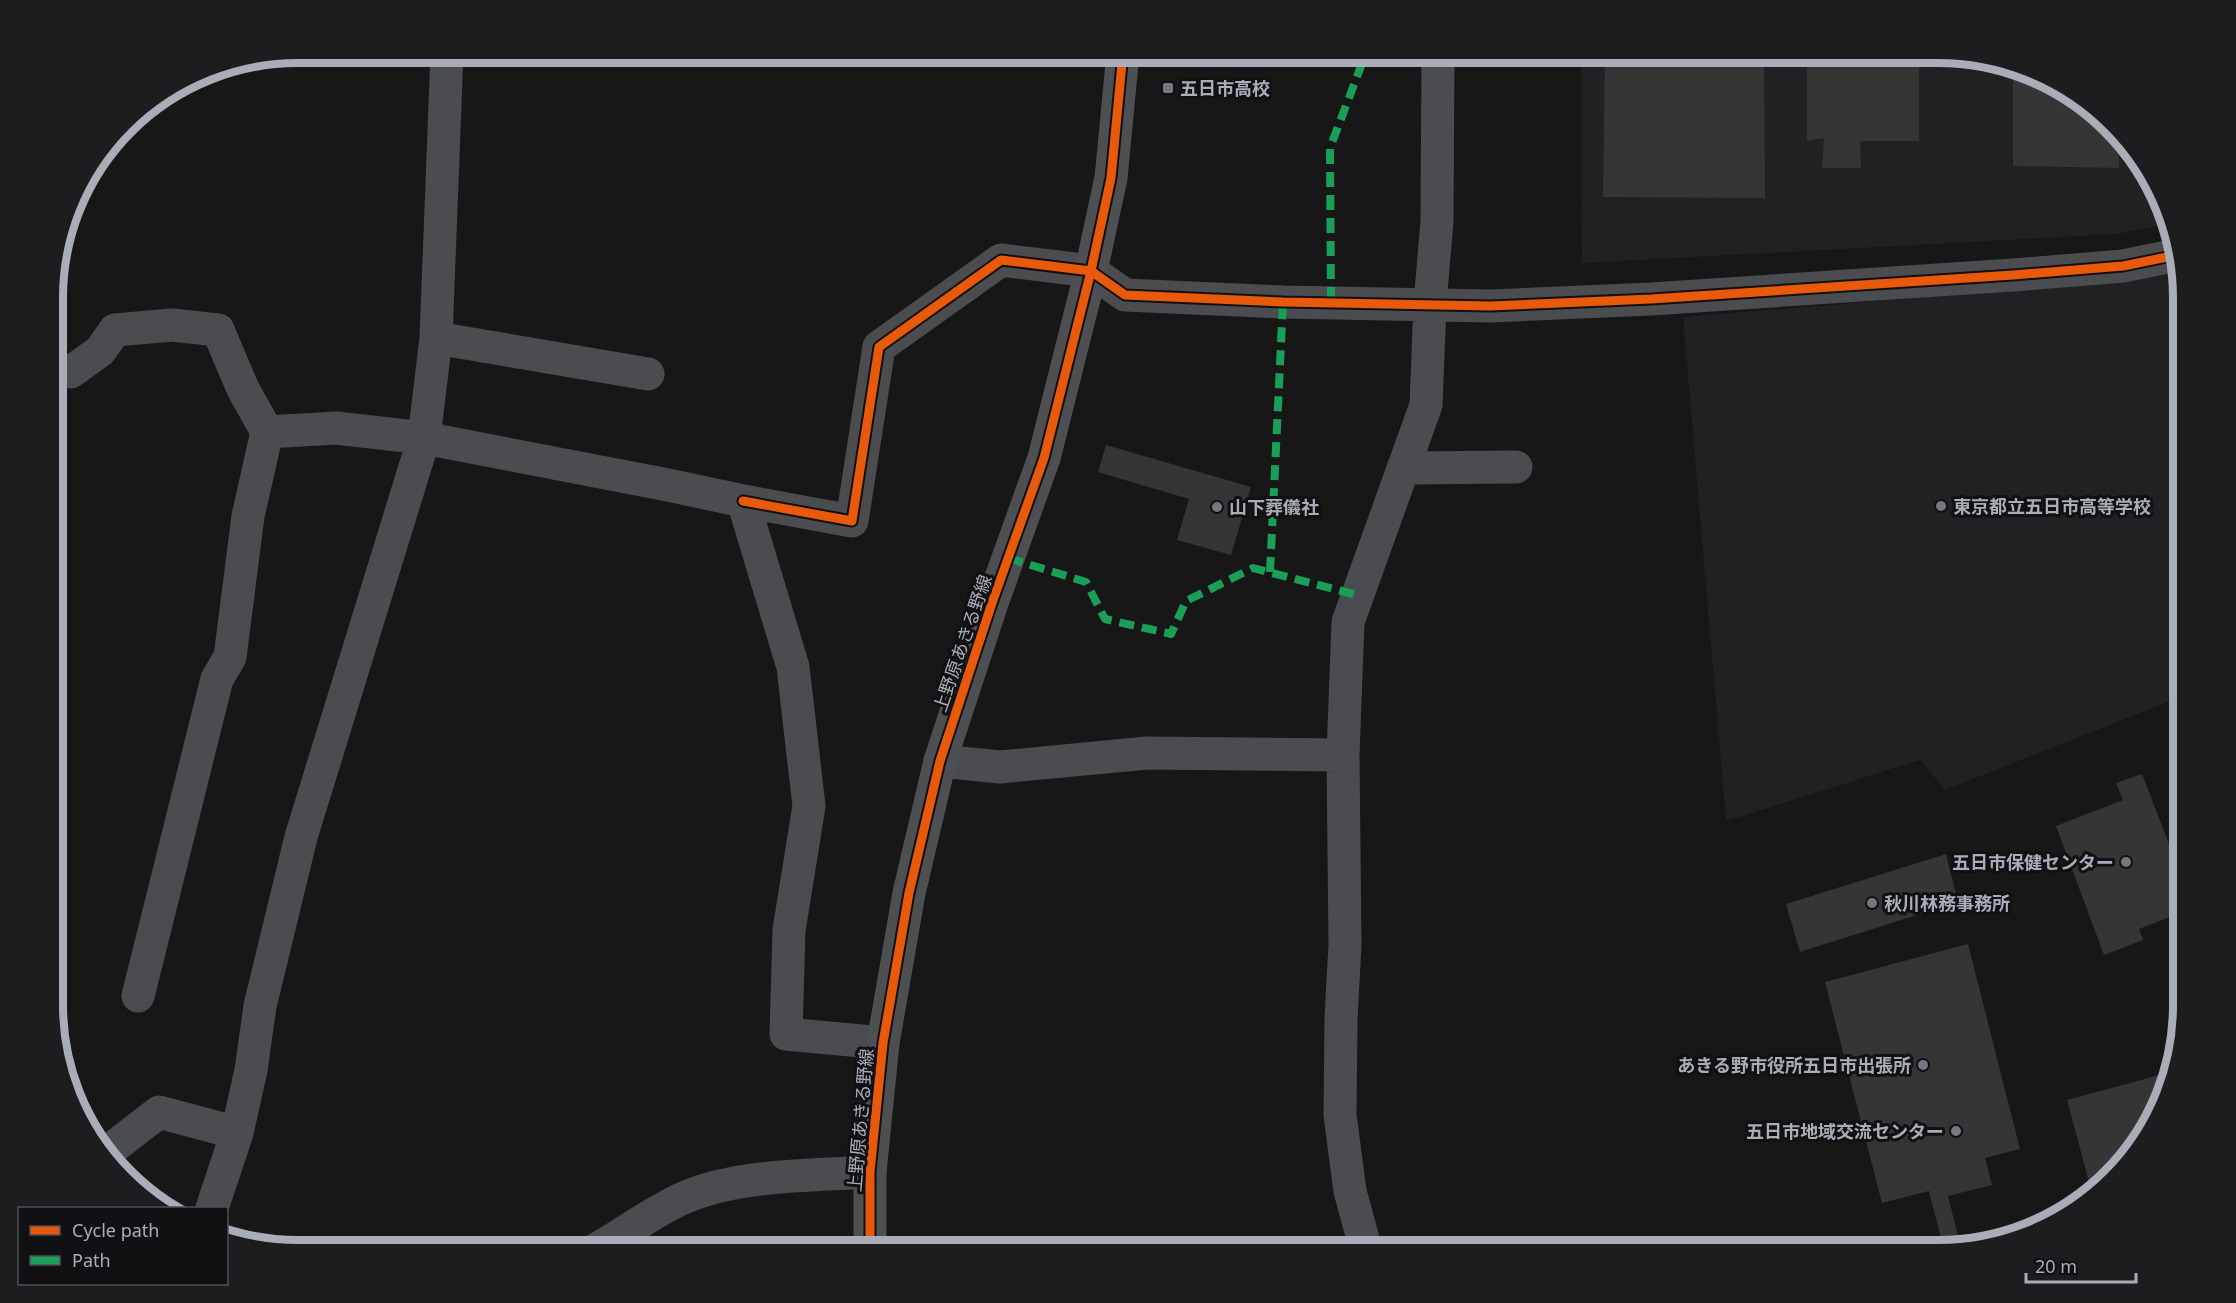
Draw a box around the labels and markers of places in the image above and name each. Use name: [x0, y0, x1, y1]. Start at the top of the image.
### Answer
place label: 五日市高校: [1180, 76, 1270, 100]
marker: 五日市高校: [1161, 81, 1175, 95]
place label: 東京都立五日市高等学校: [1953, 494, 2151, 518]
place label: 山下葬儀社: [1229, 495, 1319, 519]
marker: 東京都立五日市高等学校: [1934, 499, 1948, 513]
marker: 山下葬儀社: [1210, 500, 1224, 514]
place label: 五日市保健センター: [1952, 850, 2114, 874]
marker: 五日市保健センター: [2119, 855, 2133, 869]
place label: 秋川林務事務所: [1884, 891, 2010, 915]
marker: 秋川林務事務所: [1865, 896, 1879, 910]
place label: あきる野市役所五日市出張所: [1677, 1053, 1911, 1077]
marker: あきる野市役所五日市出張所: [1916, 1058, 1930, 1072]
place label: 五日市地域交流センター: [1746, 1119, 1944, 1143]
marker: 五日市地域交流センター: [1949, 1124, 1963, 1138]

